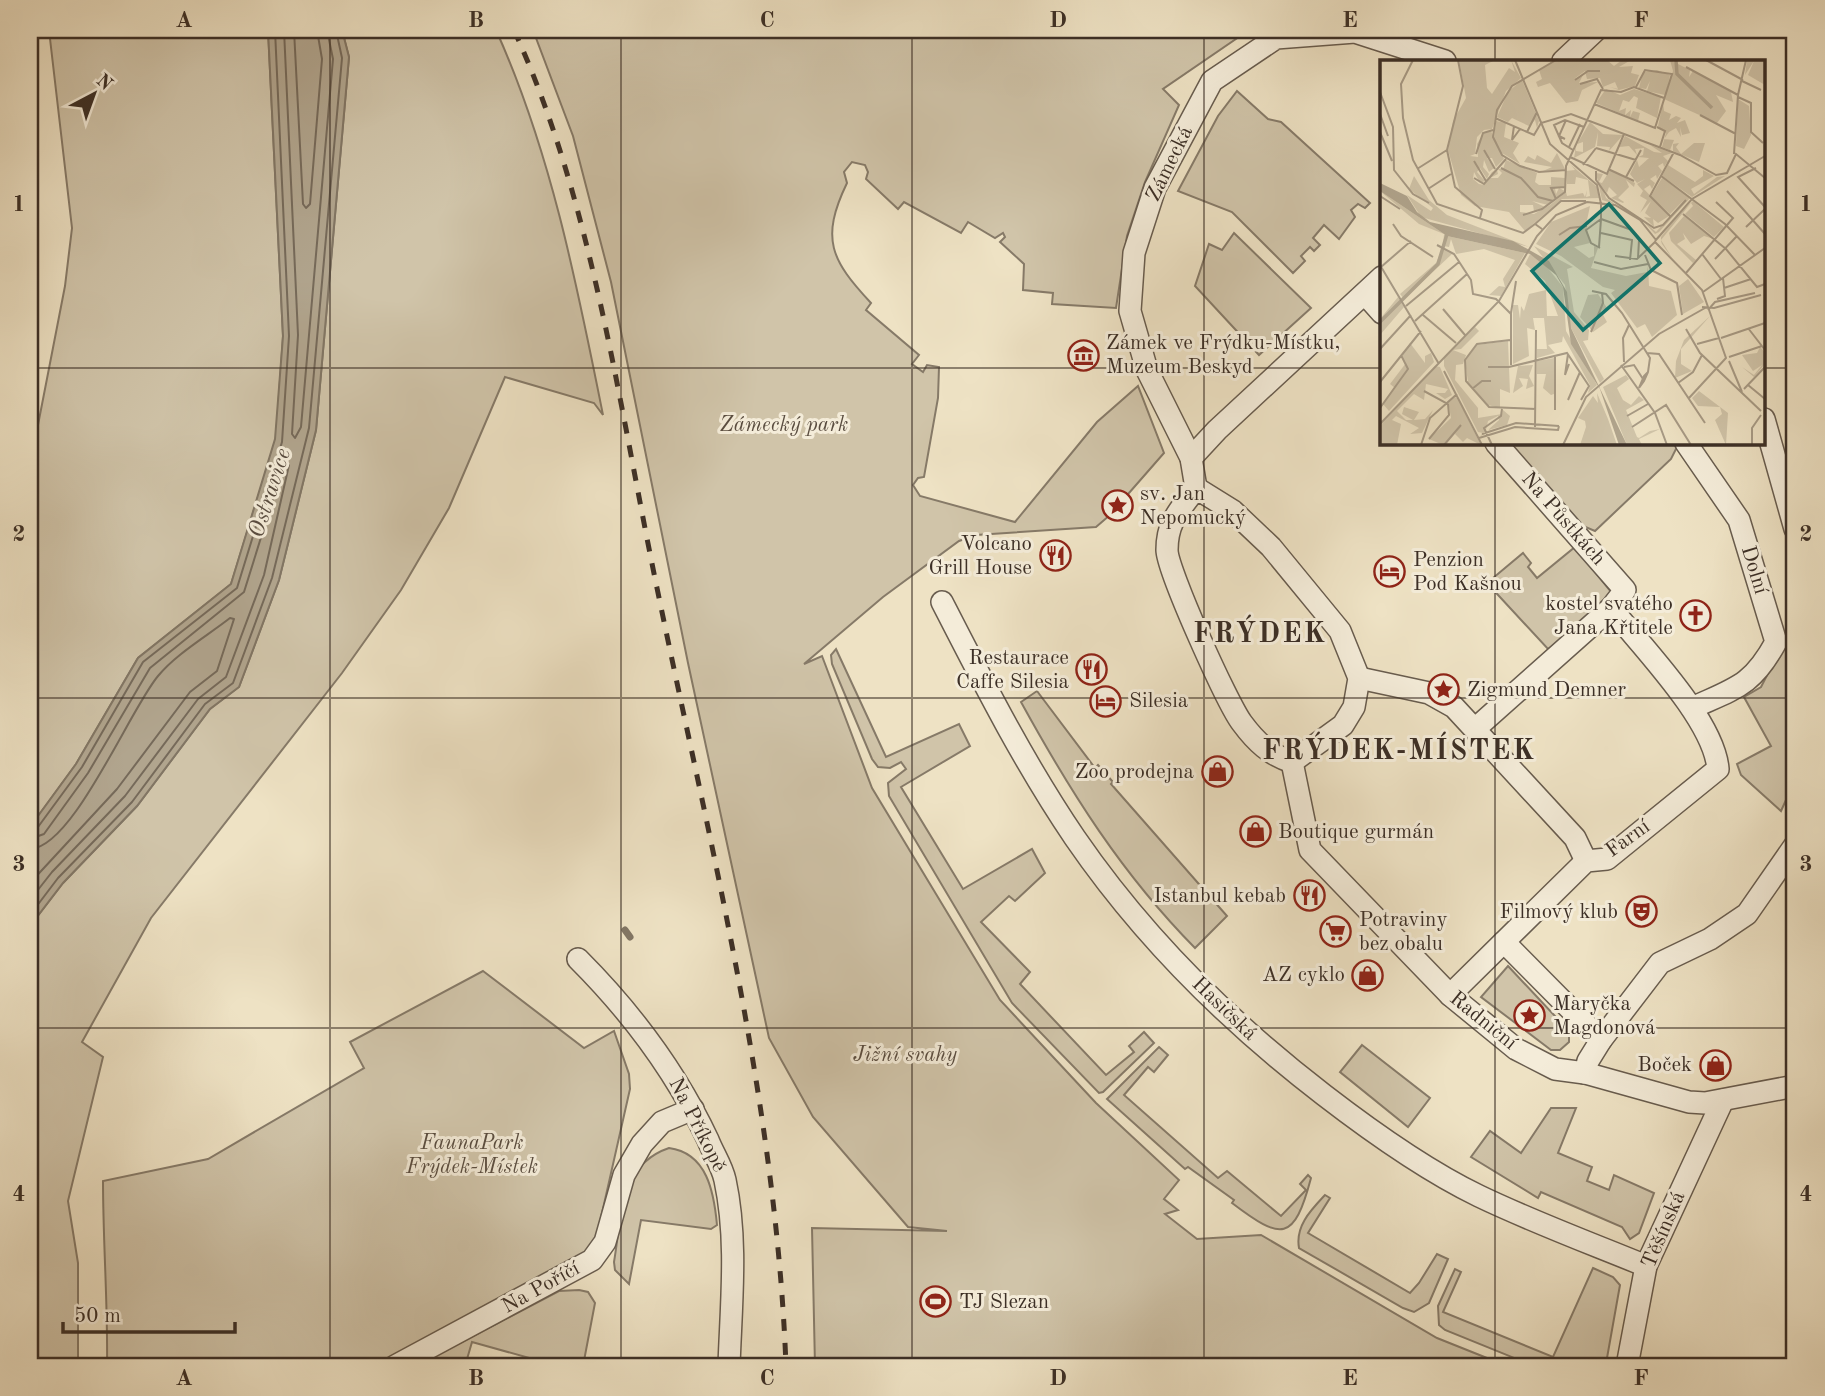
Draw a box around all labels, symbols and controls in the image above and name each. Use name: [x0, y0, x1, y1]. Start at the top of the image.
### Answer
text: A: [175, 9, 193, 32]
text: B: [468, 9, 484, 32]
text: C: [759, 9, 775, 32]
text: D: [1049, 9, 1067, 32]
text: E: [1342, 9, 1358, 32]
text: F: [1633, 9, 1649, 32]
north arrow: [60, 60, 130, 130]
inset map: [1380, 60, 1766, 444]
text: N: [92, 71, 116, 95]
street label: Zámecká: [1143, 123, 1197, 205]
text: 1: [12, 193, 26, 216]
text: 1: [1799, 193, 1813, 216]
place label: Zámek ve Frýdku-Místku, Muzeum Beskyd: [1106, 333, 1340, 378]
museum icon: Zámek ve Frýdku-Místku, Muzeum Beskyd: [1066, 338, 1100, 372]
park label: Zámecký park: [720, 415, 848, 436]
water label: Ostravice: [245, 445, 295, 541]
street label: Na Půstkách: [1517, 468, 1609, 570]
place label: sv. Jan Nepomucký: [1140, 484, 1246, 529]
place icon: sv. Jan Nepomucký: [1100, 489, 1134, 523]
text: 2: [12, 523, 26, 546]
text: 2: [1799, 523, 1813, 546]
place label: Volcano Grill House: [928, 534, 1032, 579]
restaurant icon: Volcano Grill House: [1038, 539, 1072, 573]
street label: Dolní: [1737, 543, 1771, 597]
place label: Penzion Pod Kašnou: [1413, 550, 1522, 595]
hotel icon: Penzion Pod Kašnou: [1373, 555, 1407, 589]
place label: kostel svatého Jana Křtitele: [1545, 594, 1673, 639]
church icon: kostel svatého Jana Křtitele: [1679, 599, 1713, 633]
district label: FRÝDEK: [1193, 614, 1327, 649]
place label: Restaurace Caffe Silesia: [956, 648, 1069, 693]
restaurant icon: Restaurace Caffe Silesia: [1075, 653, 1109, 687]
place icon: Zigmund Demner: [1427, 673, 1461, 707]
place label: Zigmund Demner: [1467, 680, 1626, 701]
hotel icon: Silesia: [1089, 684, 1123, 718]
place label: Silesia: [1129, 691, 1188, 712]
district label: FRÝDEK-MÍSTEK: [1262, 731, 1536, 766]
shop icon: Zoo prodejna: [1200, 755, 1234, 789]
place label: Zoo prodejna: [1075, 762, 1194, 783]
shop icon: Boutique gurmán: [1238, 815, 1272, 849]
street label: Farní: [1602, 816, 1654, 862]
place label: Boutique gurmán: [1278, 822, 1434, 843]
text: 3: [12, 853, 26, 876]
text: 3: [1799, 853, 1813, 876]
restaurant icon: Istanbul kebab: [1292, 879, 1326, 913]
place label: Istanbul kebab: [1154, 886, 1286, 907]
theatre icon: Filmový klub: [1624, 895, 1658, 929]
place label: Filmový klub: [1500, 902, 1618, 923]
place label: Potraviny bez obalu: [1359, 910, 1448, 955]
supermarket icon: Potraviny bez obalu: [1319, 915, 1353, 949]
shop icon: AZ cyklo: [1351, 958, 1385, 992]
place label: AZ cyklo: [1262, 965, 1345, 986]
street label: Hasičská: [1187, 973, 1261, 1045]
street label: Radniční: [1445, 988, 1521, 1054]
place label: Maryčka Magdonová: [1553, 994, 1655, 1039]
place icon: Maryčka Magdonová: [1513, 999, 1547, 1033]
park label: Jižní svahy: [853, 1045, 957, 1066]
shop icon: Boček: [1698, 1048, 1732, 1082]
place label: Boček: [1637, 1055, 1692, 1076]
street label: Na Příkopě: [664, 1074, 730, 1176]
park label: FaunaPark Frýdek-Místek: [405, 1133, 538, 1178]
text: 4: [12, 1183, 26, 1206]
text: 4: [1799, 1183, 1813, 1206]
street label: Těšínská: [1638, 1189, 1690, 1271]
street label: Na Poříčí: [499, 1258, 584, 1318]
sports icon: TJ Slezan: [919, 1285, 953, 1319]
scale bar: [63, 1291, 234, 1335]
place label: TJ Slezan: [959, 1292, 1049, 1313]
text: 50 m: [74, 1306, 121, 1327]
text: A: [175, 1367, 193, 1390]
text: B: [468, 1367, 484, 1390]
text: C: [759, 1367, 775, 1390]
text: D: [1049, 1367, 1067, 1390]
text: E: [1342, 1367, 1358, 1390]
text: F: [1633, 1367, 1649, 1390]

